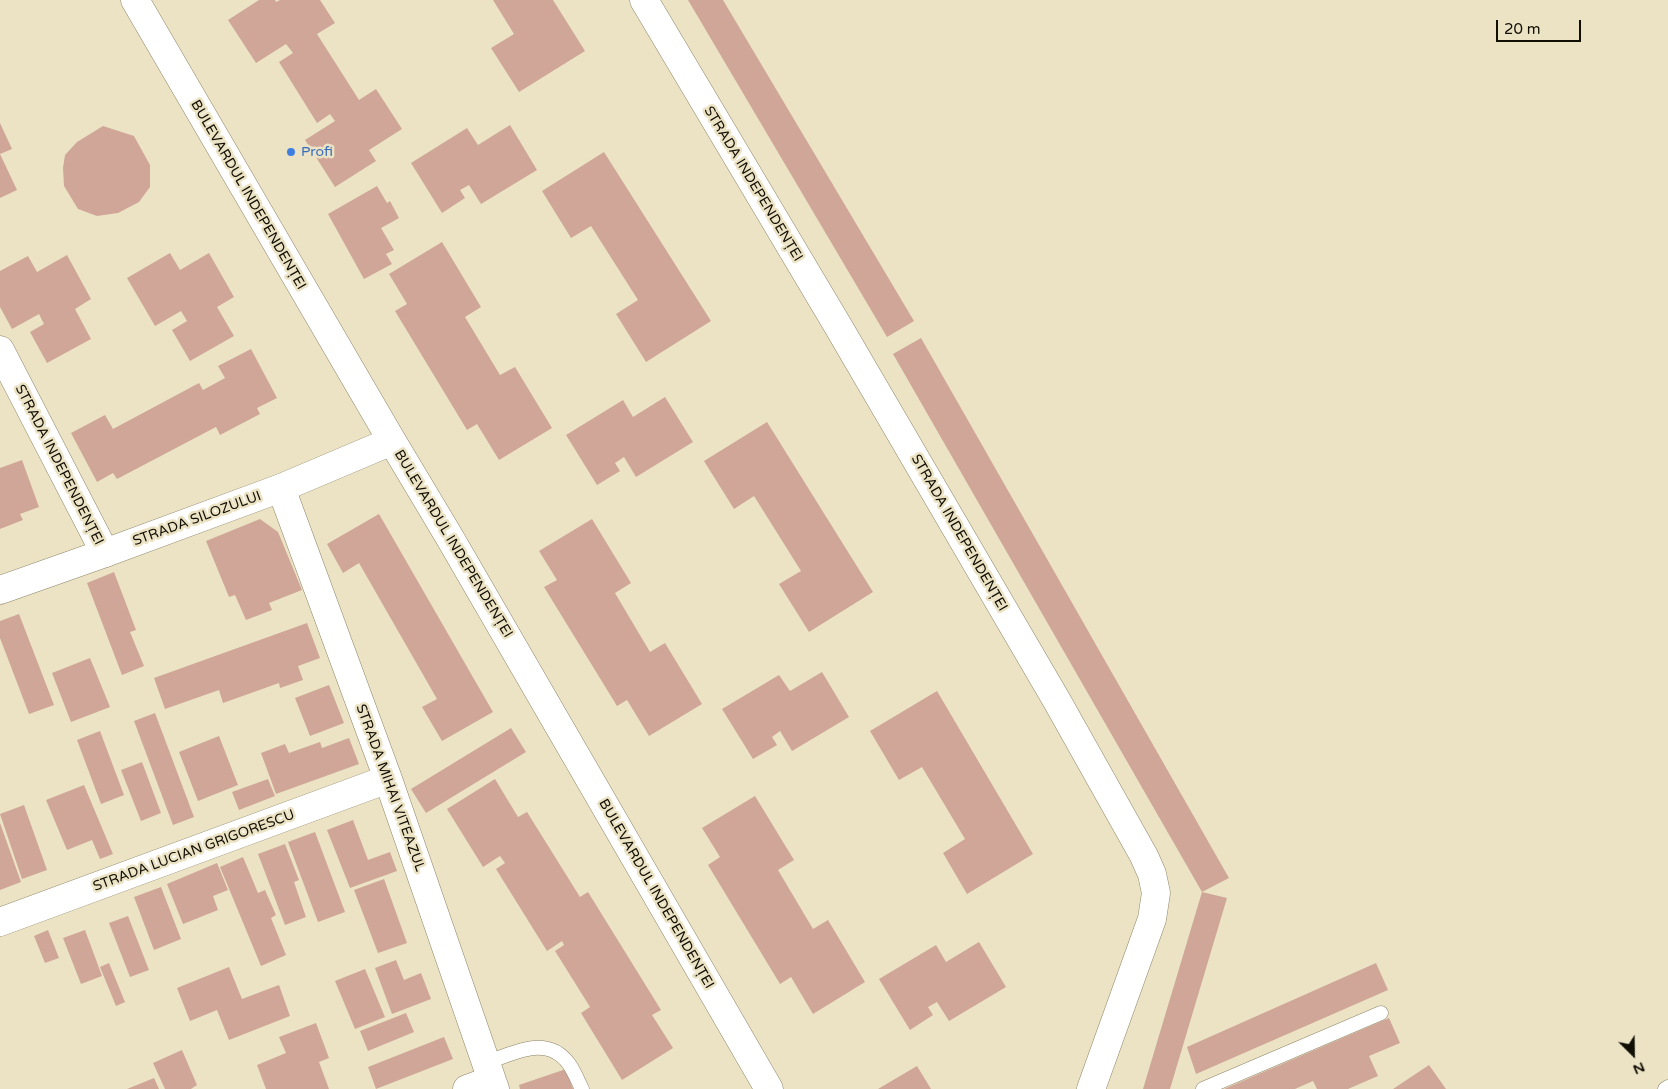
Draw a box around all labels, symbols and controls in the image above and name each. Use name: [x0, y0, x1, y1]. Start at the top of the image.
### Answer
scale bar: [1498, 10, 1583, 42]
text: 20 m: [1504, 20, 1541, 38]
street label: BULEVARDUL INDEPENDENȚEI: [187, 97, 309, 293]
street label: STRADA INDEPENDENȚEI: [700, 103, 806, 265]
place label: Profi: [301, 144, 333, 160]
marker: Profi: [285, 146, 297, 158]
street label: STRADA INDEPENDENȚEI: [11, 382, 107, 548]
street label: BULEVARDUL INDEPENDENȚEI: [390, 447, 516, 641]
street label: STRADA INDEPENDENȚEI: [907, 452, 1011, 614]
street label: STRADA SILOZULUI: [131, 488, 263, 550]
street label: STRADA MIHAI VITEAZUL: [352, 702, 428, 874]
street label: BULEVARDUL INDEPENDENȚEI: [595, 796, 717, 992]
street label: STRADA LUCIAN GRIGORESCU: [91, 807, 297, 895]
north arrow: [1608, 1029, 1658, 1079]
text: N: [1631, 1058, 1648, 1078]

